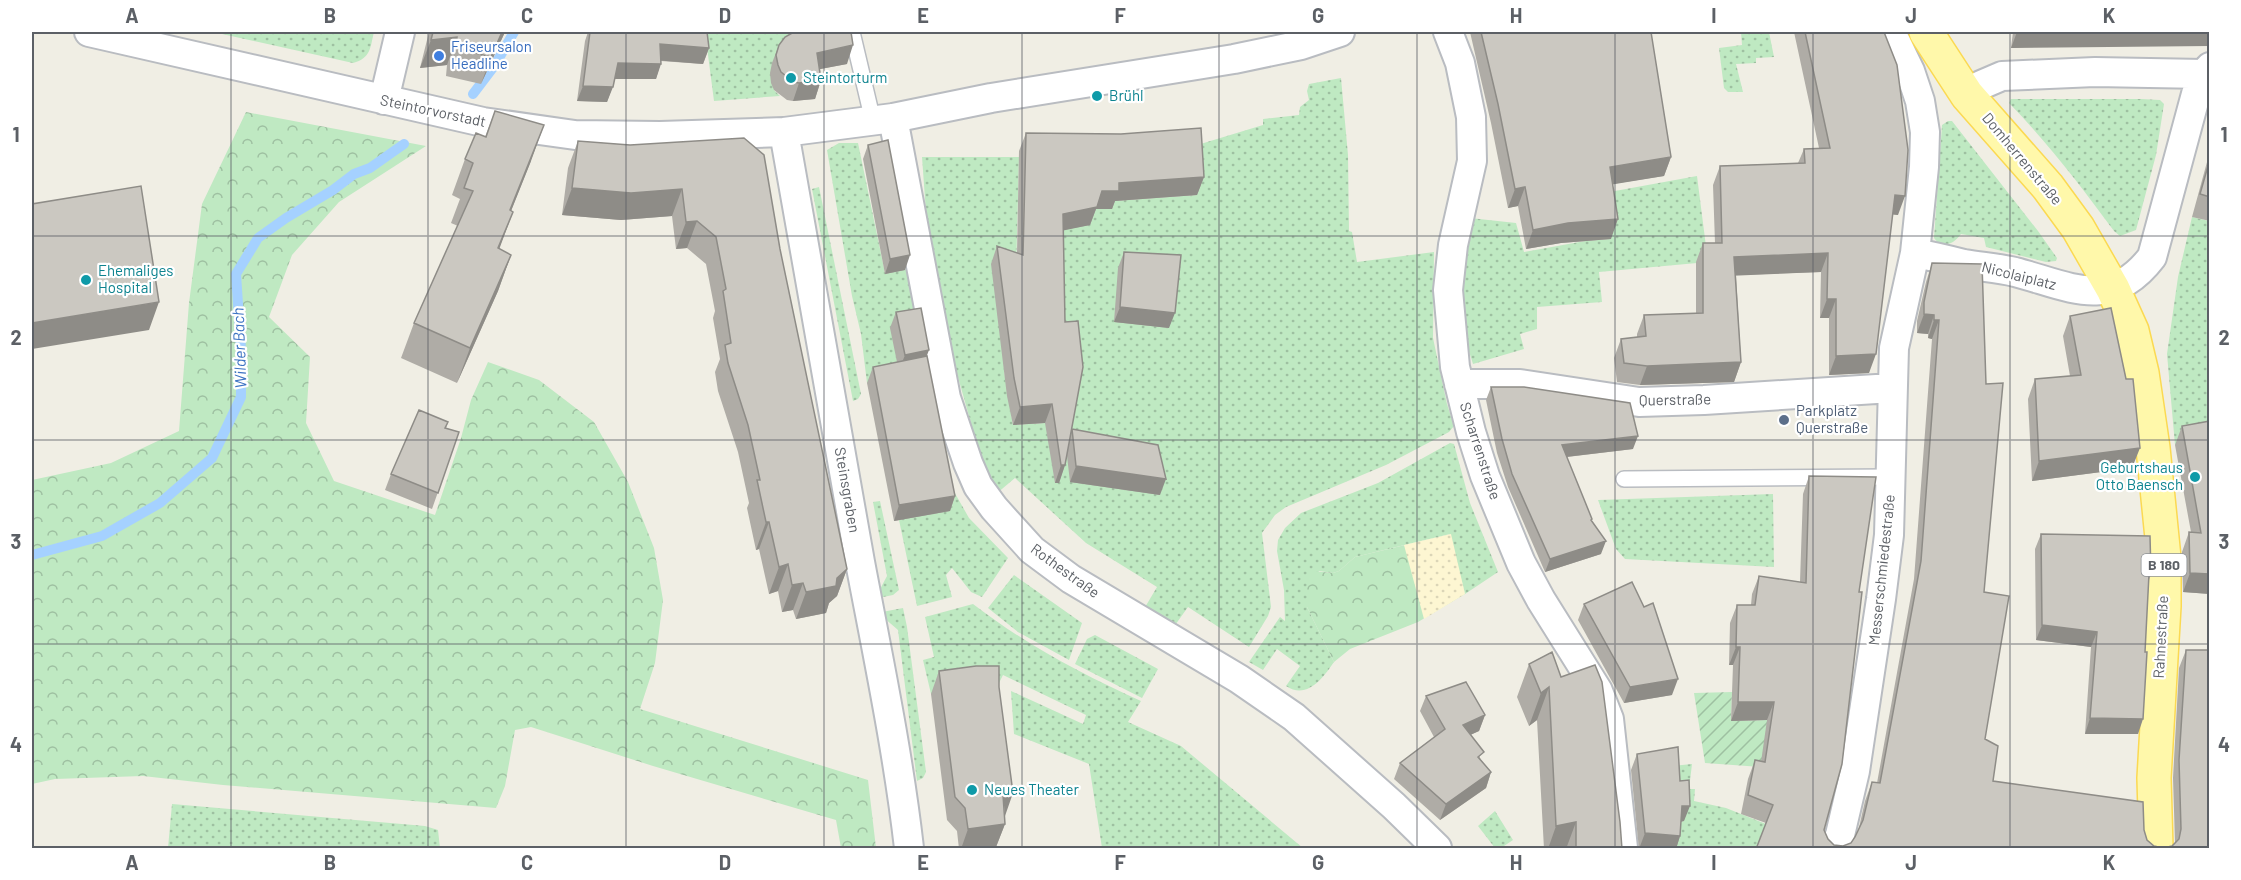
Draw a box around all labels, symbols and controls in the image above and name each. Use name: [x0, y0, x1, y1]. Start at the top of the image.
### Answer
text: A: [125, 3, 139, 27]
text: B: [324, 3, 336, 27]
text: C: [521, 3, 533, 27]
text: D: [719, 3, 731, 27]
text: E: [917, 3, 929, 27]
text: F: [1114, 3, 1126, 27]
text: G: [1312, 3, 1324, 27]
text: H: [1510, 3, 1522, 27]
text: I: [1711, 3, 1717, 27]
text: J: [1905, 3, 1917, 27]
text: K: [2103, 3, 2116, 27]
place label: Friseursalon Headline: [451, 37, 532, 72]
marker: Friseursalon Headline: [432, 49, 446, 63]
place label: Steintorturm: [803, 68, 887, 86]
marker: Steintorturm: [784, 71, 798, 85]
place label: Brühl: [1109, 86, 1144, 104]
marker: Brühl: [1090, 89, 1104, 103]
street label: Steintorvorstadt: [379, 90, 488, 130]
street label: Domherrenstraße: [1979, 109, 2067, 208]
text: 1: [12, 122, 20, 146]
text: 1: [2220, 122, 2228, 146]
street label: Nicolaiplatz: [1980, 257, 2059, 293]
place label: Ehemaliges Hospital: [98, 261, 174, 296]
marker: Ehemaliges Hospital: [79, 273, 93, 287]
water label: Wilder Bach: [228, 307, 249, 389]
text: 2: [10, 325, 22, 349]
text: 2: [2218, 325, 2230, 349]
street label: Querstraße: [1639, 389, 1711, 409]
street label: Scharrenstraße: [1457, 400, 1505, 502]
place label: Parkplatz Querstraße: [1796, 401, 1868, 436]
marker: Parkplatz Querstraße: [1777, 413, 1791, 427]
street label: Steinsgraben: [832, 446, 864, 534]
place label: Geburtshaus Otto Baensch: [2096, 458, 2183, 493]
marker: Geburtshaus Otto Baensch: [2188, 470, 2202, 484]
street label: Messerschmiedestraße: [1864, 494, 1898, 646]
text: 3: [11, 529, 21, 553]
text: 3: [2219, 529, 2229, 553]
street label: Rothestraße: [1028, 539, 1103, 601]
road number: B 180: [2142, 554, 2186, 576]
street label: Rahnestraße: [2149, 595, 2171, 679]
text: 4: [10, 732, 22, 756]
text: 4: [2218, 732, 2230, 756]
place label: Neues Theater: [984, 780, 1080, 798]
marker: Neues Theater: [965, 783, 979, 797]
text: A: [125, 850, 139, 874]
text: B: [324, 850, 336, 874]
text: C: [521, 850, 533, 874]
text: D: [719, 850, 731, 874]
text: E: [917, 850, 929, 874]
text: F: [1114, 850, 1126, 874]
text: G: [1312, 850, 1324, 874]
text: H: [1510, 850, 1522, 874]
text: I: [1711, 850, 1717, 874]
text: J: [1905, 850, 1917, 874]
text: K: [2103, 850, 2116, 874]

